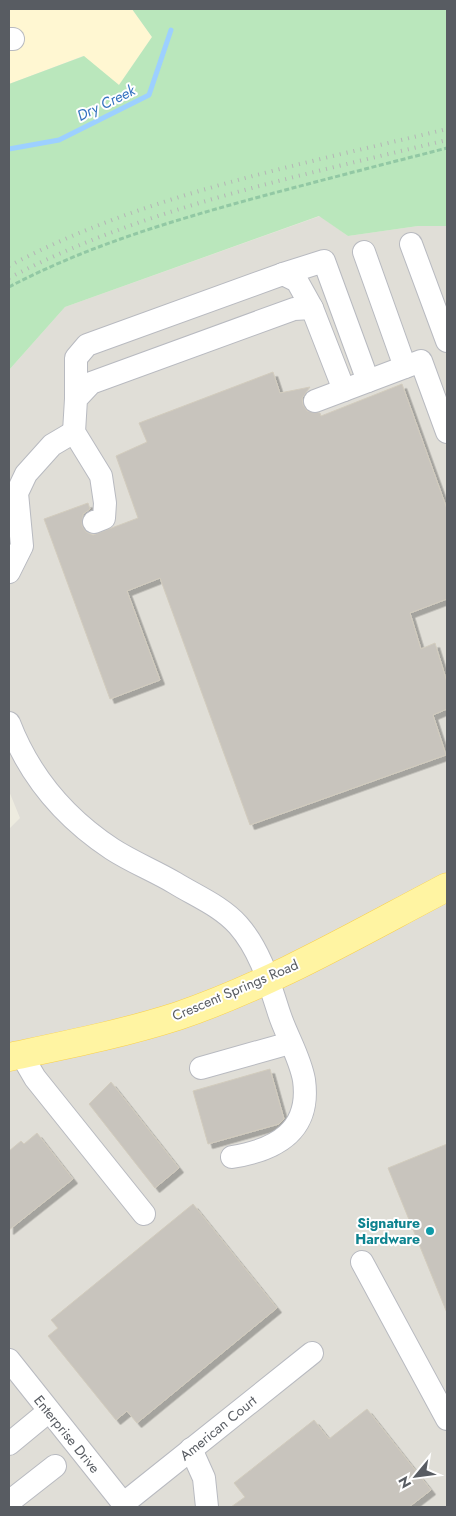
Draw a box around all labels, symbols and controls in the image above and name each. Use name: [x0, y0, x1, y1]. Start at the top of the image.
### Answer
water label: Dry Creek: [73, 79, 139, 127]
street label: Crescent Springs Road: [169, 954, 301, 1026]
place label: Signature Hardware: [355, 1213, 420, 1249]
marker: Signature Hardware: [424, 1225, 436, 1237]
street label: American Court: [175, 1390, 261, 1465]
street label: Enterprise Drive: [29, 1391, 105, 1477]
north arrow: [391, 1451, 441, 1501]
text: N: [393, 1473, 416, 1492]

